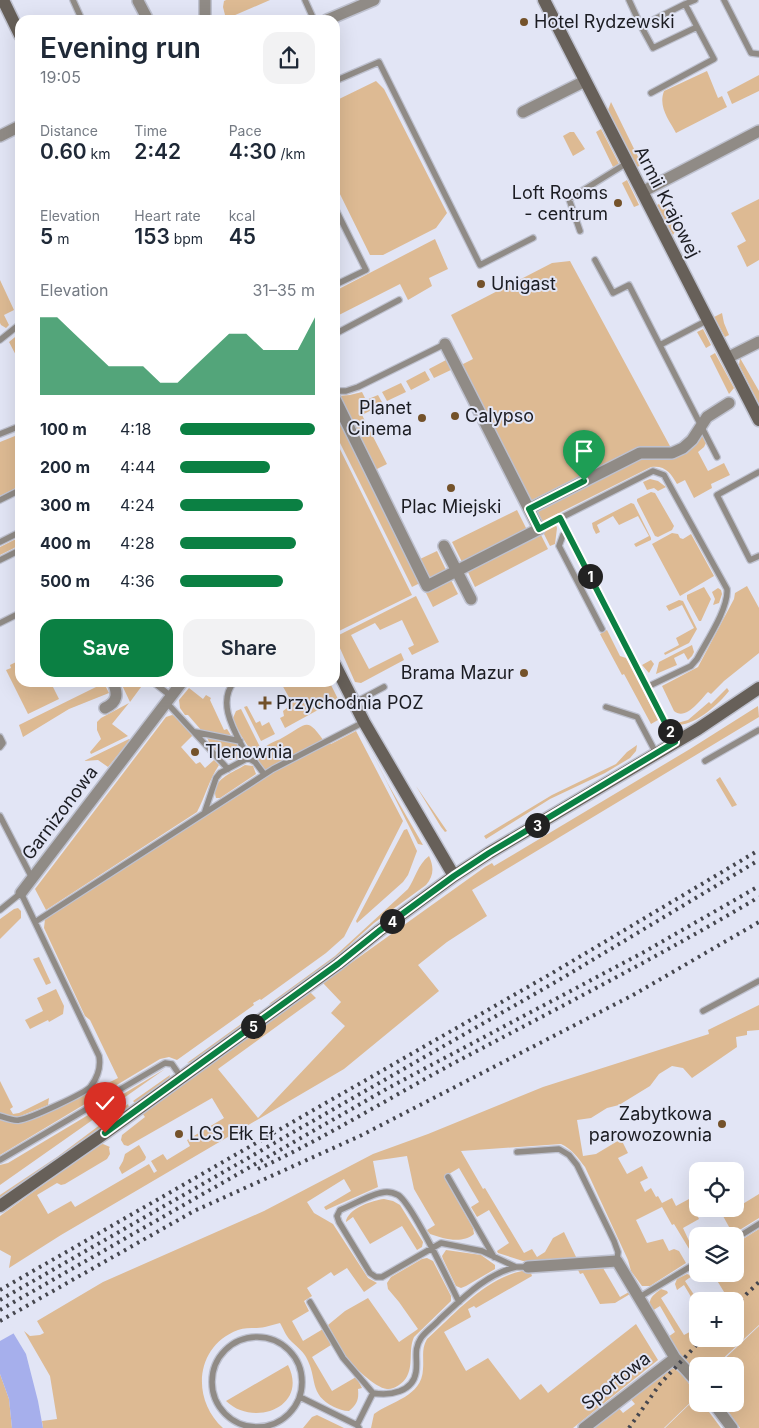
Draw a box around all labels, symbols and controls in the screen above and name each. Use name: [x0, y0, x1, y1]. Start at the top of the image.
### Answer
place label: Hotel Rydzewski: [534, 11, 674, 32]
marker: Hotel Rydzewski: [518, 16, 530, 28]
text: Evening run: [40, 31, 201, 65]
button: share: [263, 32, 315, 84]
text: 19:05: [40, 67, 81, 87]
text: Distance: [40, 122, 98, 139]
text: Time: [134, 122, 167, 139]
text: Pace: [229, 122, 262, 139]
text: 0.60: [40, 139, 87, 164]
text: 2:42: [134, 139, 181, 164]
text: 4:30: [229, 139, 277, 164]
street label: Armii Krajowej: [630, 143, 705, 261]
text: km: [87, 145, 111, 162]
text: /km: [277, 145, 306, 162]
place label: Loft Rooms - centrum: [512, 182, 608, 224]
marker: Loft Rooms - centrum: [612, 197, 624, 209]
text: Elevation: [40, 207, 100, 224]
text: Heart rate: [134, 207, 201, 224]
text: kcal: [229, 207, 255, 224]
text: 5: [40, 224, 53, 249]
text: 153: [134, 224, 170, 249]
text: 45: [229, 224, 256, 249]
text: m: [53, 230, 69, 247]
text: bpm: [170, 230, 203, 247]
place label: Unigast: [491, 273, 556, 294]
marker: Unigast: [475, 278, 487, 290]
text: Elevation: [40, 280, 109, 300]
text: 31–35 m: [252, 280, 315, 300]
place label: Planet Cinema: [347, 397, 412, 439]
place label: Calypso: [465, 405, 534, 426]
marker: Calypso: [449, 410, 461, 422]
marker: Planet Cinema: [416, 412, 428, 424]
text: 100 m: [40, 419, 87, 439]
text: 4:18: [120, 419, 151, 439]
pin: [563, 430, 605, 481]
icon: arrive: [570, 437, 598, 465]
text: 200 m: [40, 457, 90, 477]
text: 4:44: [120, 457, 156, 477]
marker: Plac Miejski: [445, 482, 457, 494]
text: 300 m: [40, 495, 90, 515]
text: 4:24: [120, 495, 155, 515]
place label: Plac Miejski: [401, 496, 501, 517]
text: 400 m: [40, 533, 91, 553]
text: 4:28: [120, 533, 155, 553]
pin: 1: [578, 564, 602, 588]
text: 1: [587, 568, 594, 585]
text: 500 m: [40, 571, 90, 591]
text: 4:36: [120, 571, 155, 591]
button: Save: [40, 619, 173, 677]
button: Share: [183, 619, 315, 677]
place label: Brama Mazur: [401, 662, 514, 683]
marker: Brama Mazur: [518, 667, 530, 679]
place label: Przychodnia POZ: [276, 692, 423, 713]
marker: Przychodnia POZ: [258, 696, 272, 710]
pin: 2: [658, 718, 682, 744]
text: 2: [666, 723, 675, 740]
place label: Tlenownia: [205, 741, 292, 762]
marker: Tlenownia: [189, 746, 201, 758]
street label: Garnizonowa: [18, 762, 102, 864]
pin: 3: [524, 812, 550, 838]
text: 3: [533, 817, 542, 834]
pin: 4: [380, 908, 404, 934]
text: 4: [388, 913, 397, 930]
pin: 5: [240, 1014, 266, 1038]
text: 5: [249, 1018, 258, 1035]
pin: [84, 1082, 126, 1133]
icon: check: [91, 1089, 119, 1117]
place label: Zabytkowa parowozownia: [589, 1103, 712, 1145]
marker: Zabytkowa parowozownia: [716, 1118, 728, 1130]
place label: LCS Ełk Eł: [189, 1123, 274, 1144]
marker: LCS Ełk Eł: [173, 1128, 185, 1140]
map controls: [689, 1162, 744, 1412]
button: locate: [689, 1162, 744, 1217]
button: layers: [689, 1227, 744, 1282]
button: +: [689, 1292, 744, 1347]
street label: Sportowa: [577, 1347, 654, 1414]
button: −: [689, 1357, 744, 1412]

